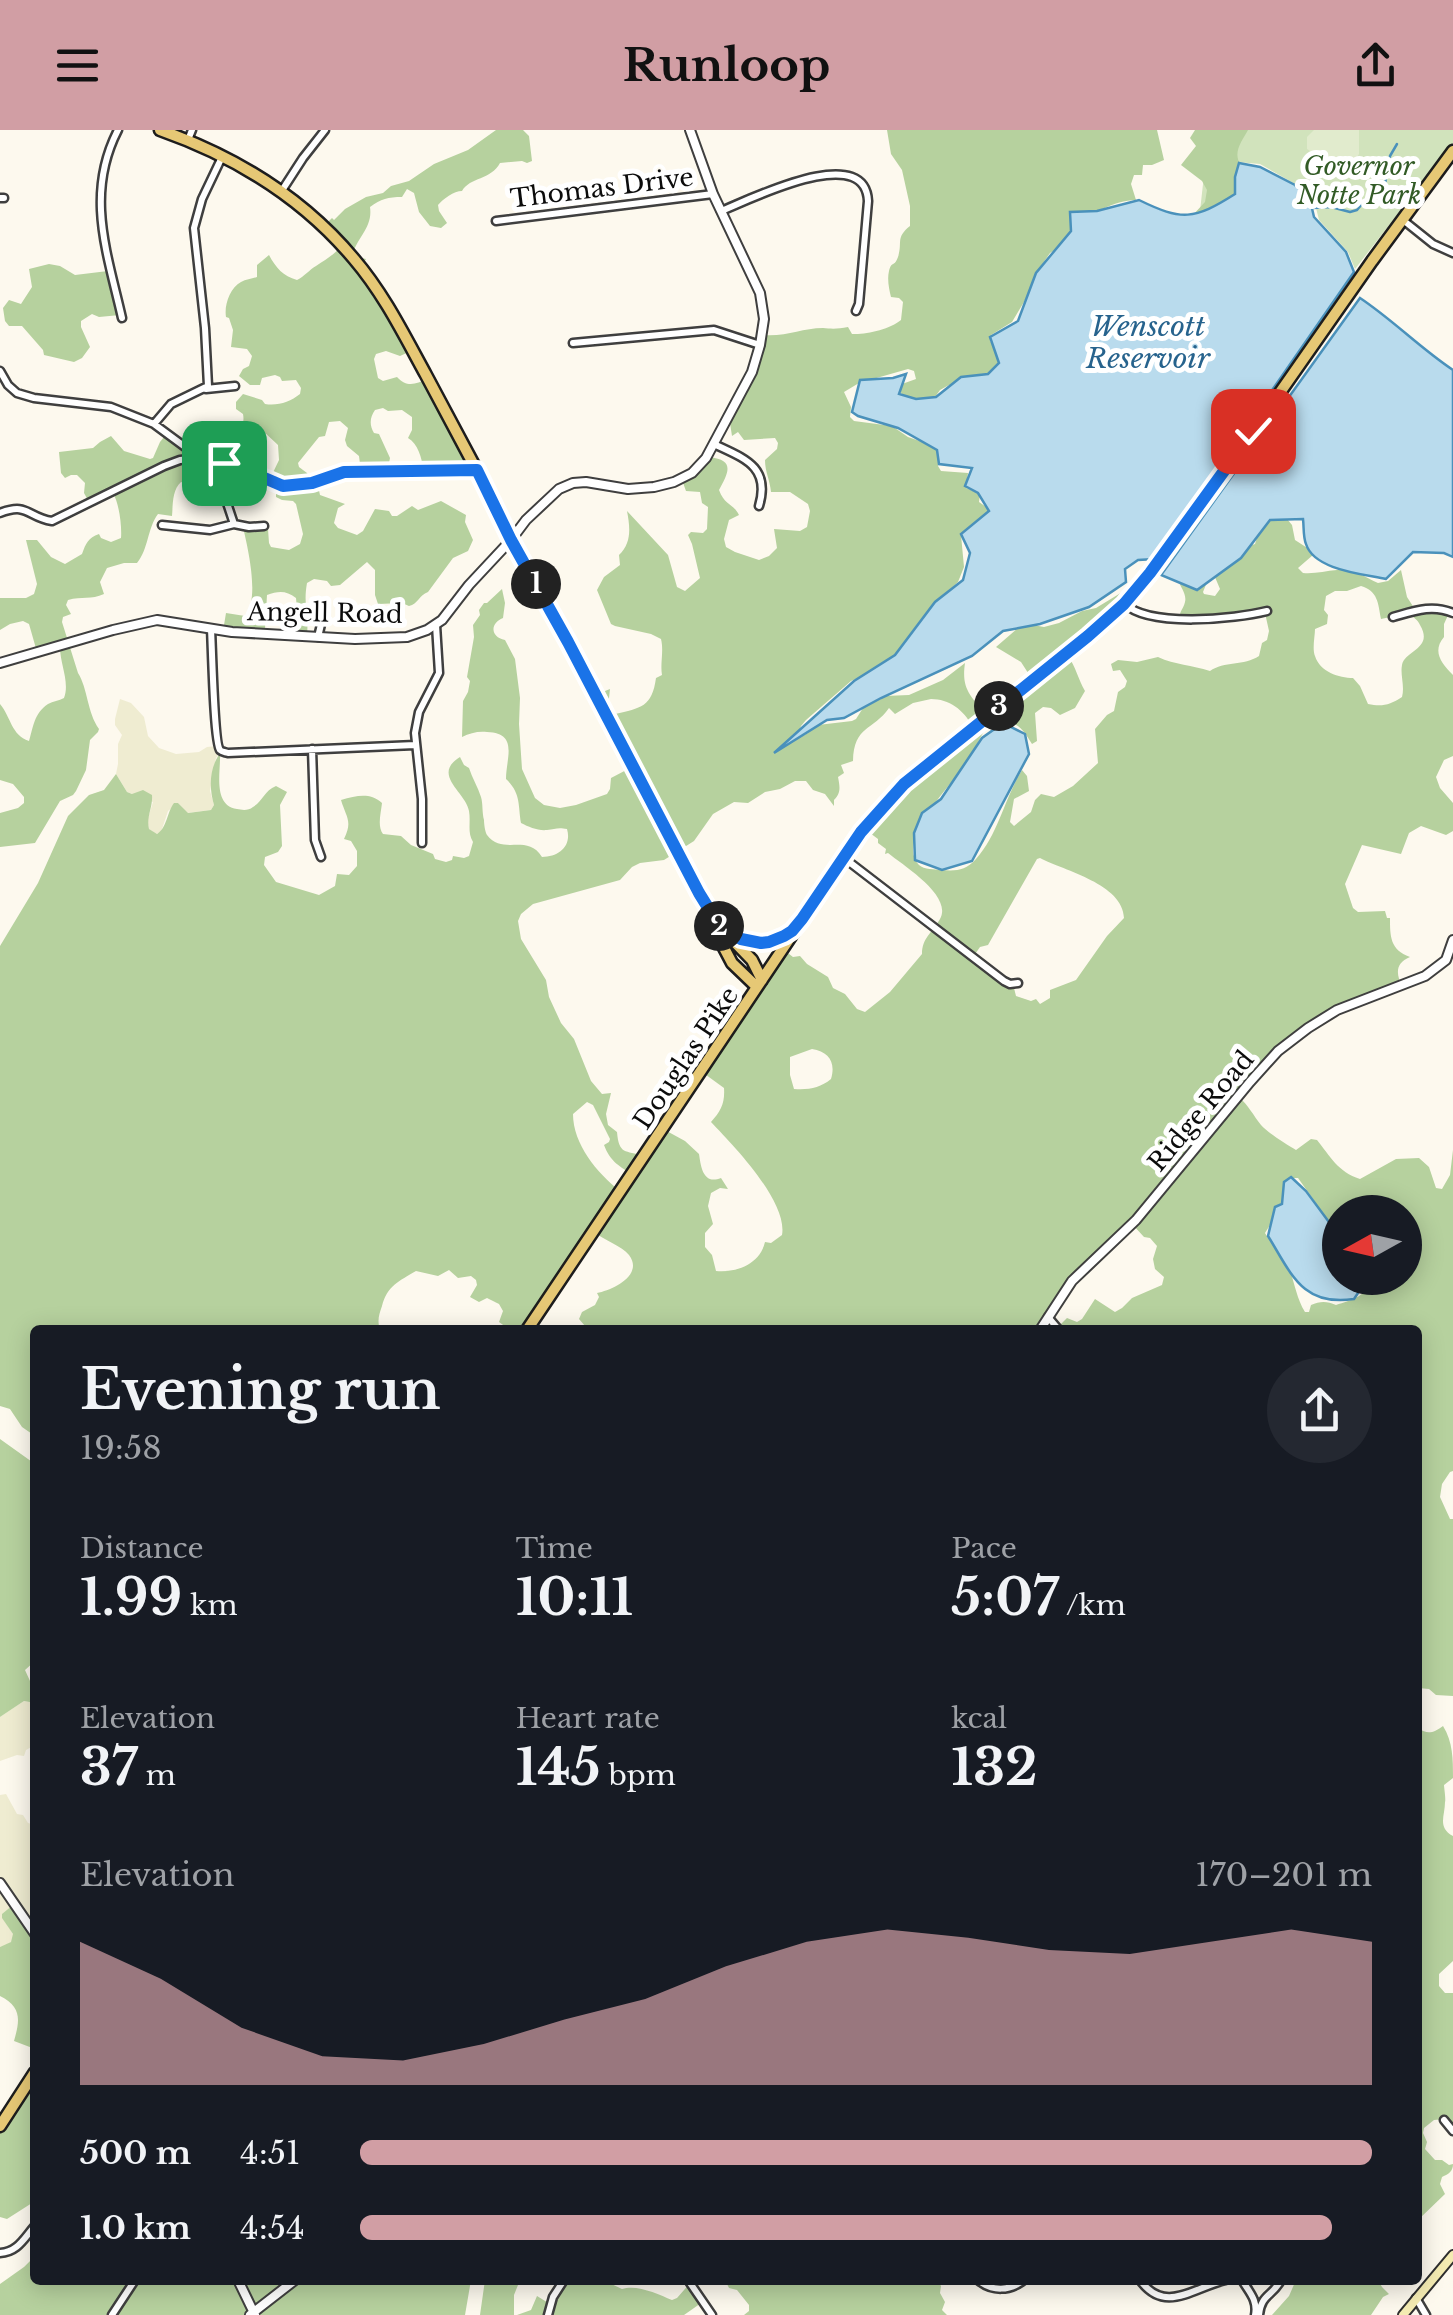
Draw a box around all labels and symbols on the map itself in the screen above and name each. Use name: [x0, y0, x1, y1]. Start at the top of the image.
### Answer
park label: Governor Notte Park: [1296, 151, 1421, 211]
street label: Thomas Drive: [509, 161, 695, 215]
water label: Wenscott Reservoir: [1085, 309, 1211, 376]
pin: [1211, 389, 1296, 474]
pin: [182, 421, 267, 506]
pin: 1: [511, 559, 561, 609]
street label: Angell Road: [246, 596, 403, 630]
pin: 3: [974, 681, 1024, 731]
pin: 2: [694, 901, 744, 951]
street label: Douglas Pike: [627, 981, 745, 1135]
street label: Ridge Road: [1142, 1044, 1261, 1178]
north arrow: [1322, 1195, 1422, 1295]

